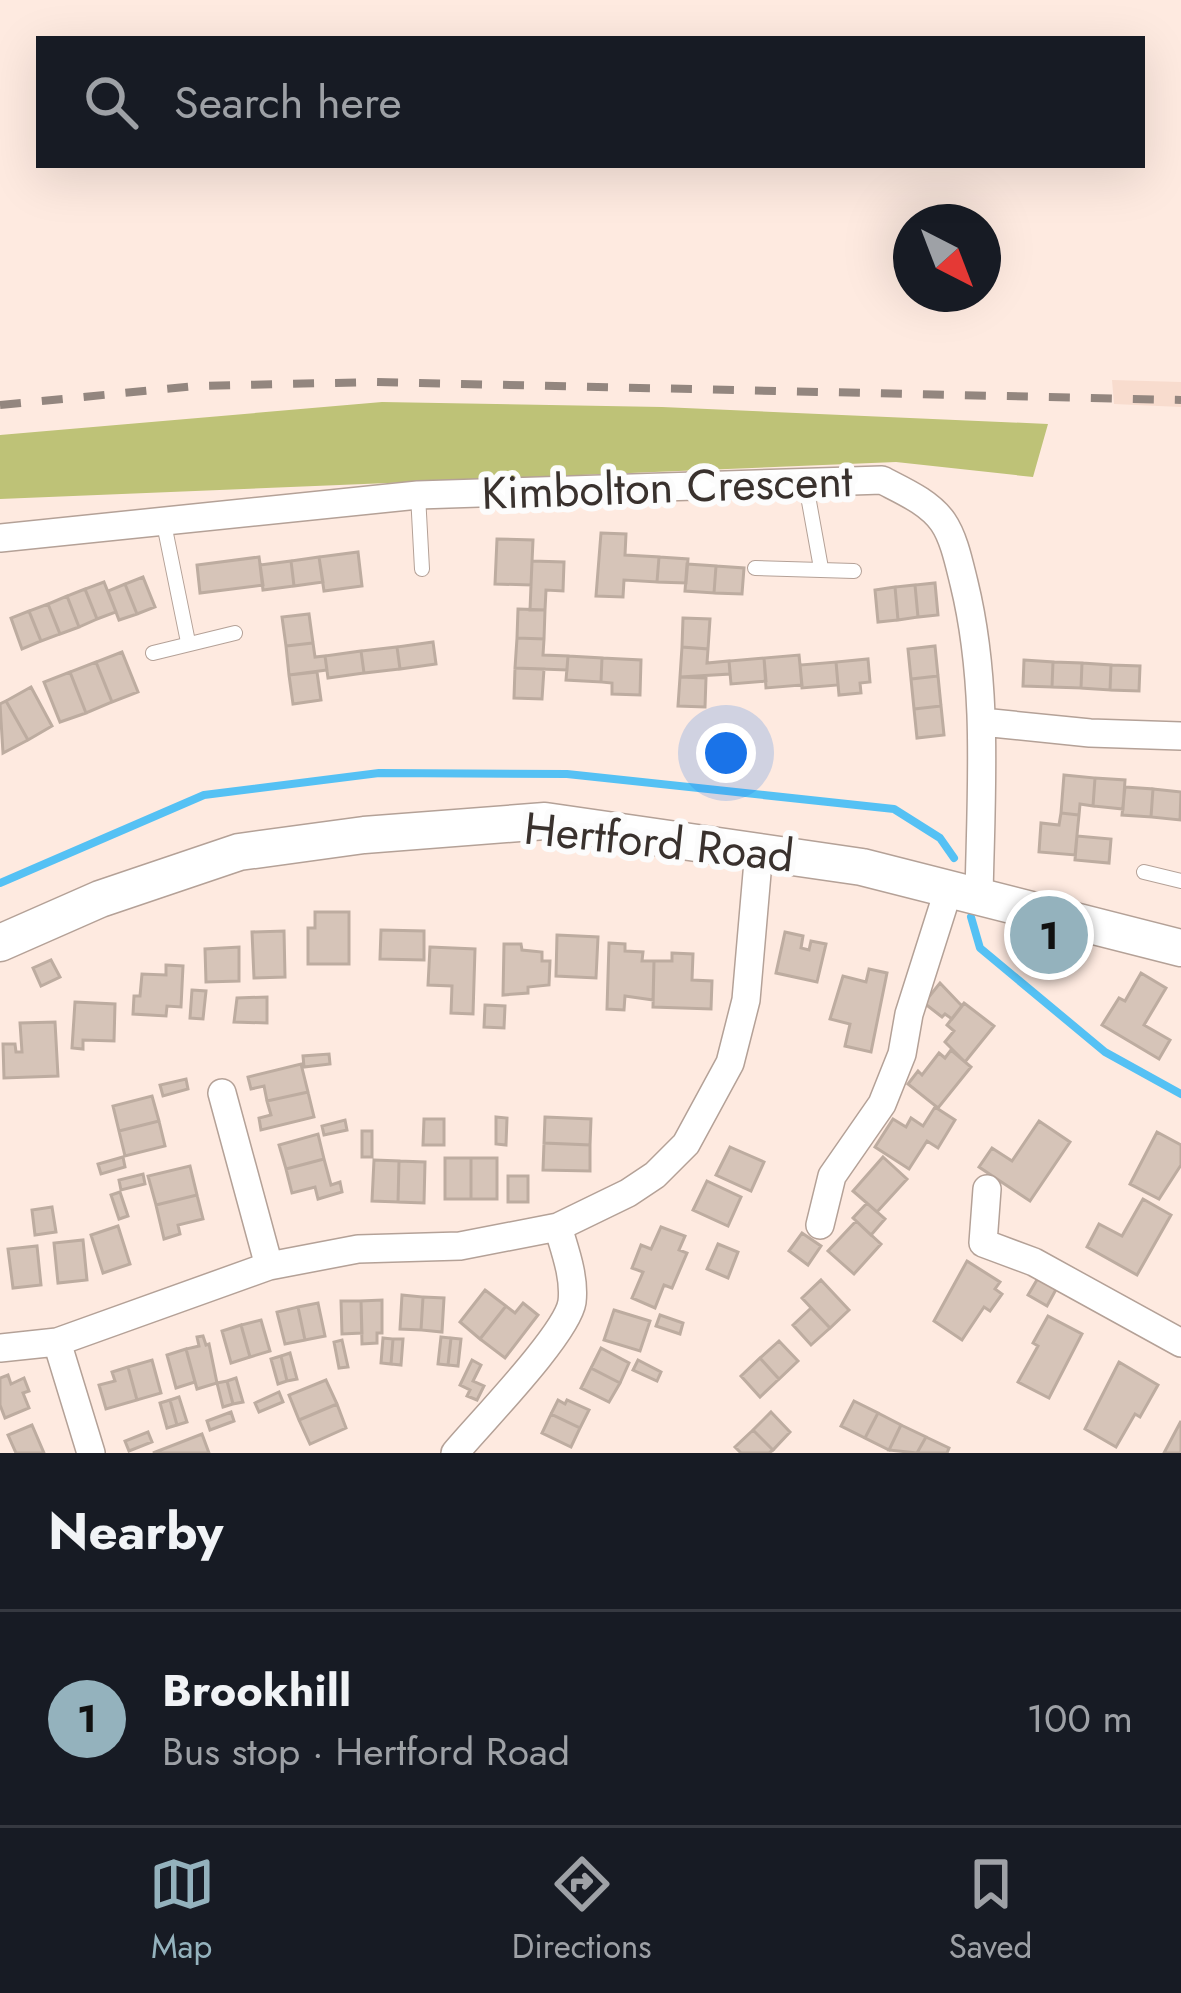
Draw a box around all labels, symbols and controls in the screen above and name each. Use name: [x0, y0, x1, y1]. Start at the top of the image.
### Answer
search box: [36, 36, 1145, 168]
icon: search: [78, 69, 144, 135]
text: Search here: [174, 70, 402, 135]
north arrow: [893, 204, 1001, 312]
street label: Kimbolton Crescent: [480, 448, 854, 526]
your location: [696, 723, 756, 783]
street label: Hertford Road: [521, 796, 797, 888]
pin: 1: [1010, 890, 1088, 980]
text: Nearby: [48, 1494, 223, 1568]
text: Brookhill: [162, 1658, 351, 1723]
text: 1: [77, 1690, 97, 1747]
text: 100 m: [1027, 1690, 1133, 1747]
text: Bus stop · Hertford Road: [162, 1723, 570, 1780]
tab: Map: [149, 1851, 215, 1970]
tab: Directions: [512, 1851, 652, 1970]
tab: Saved: [949, 1851, 1032, 1970]

